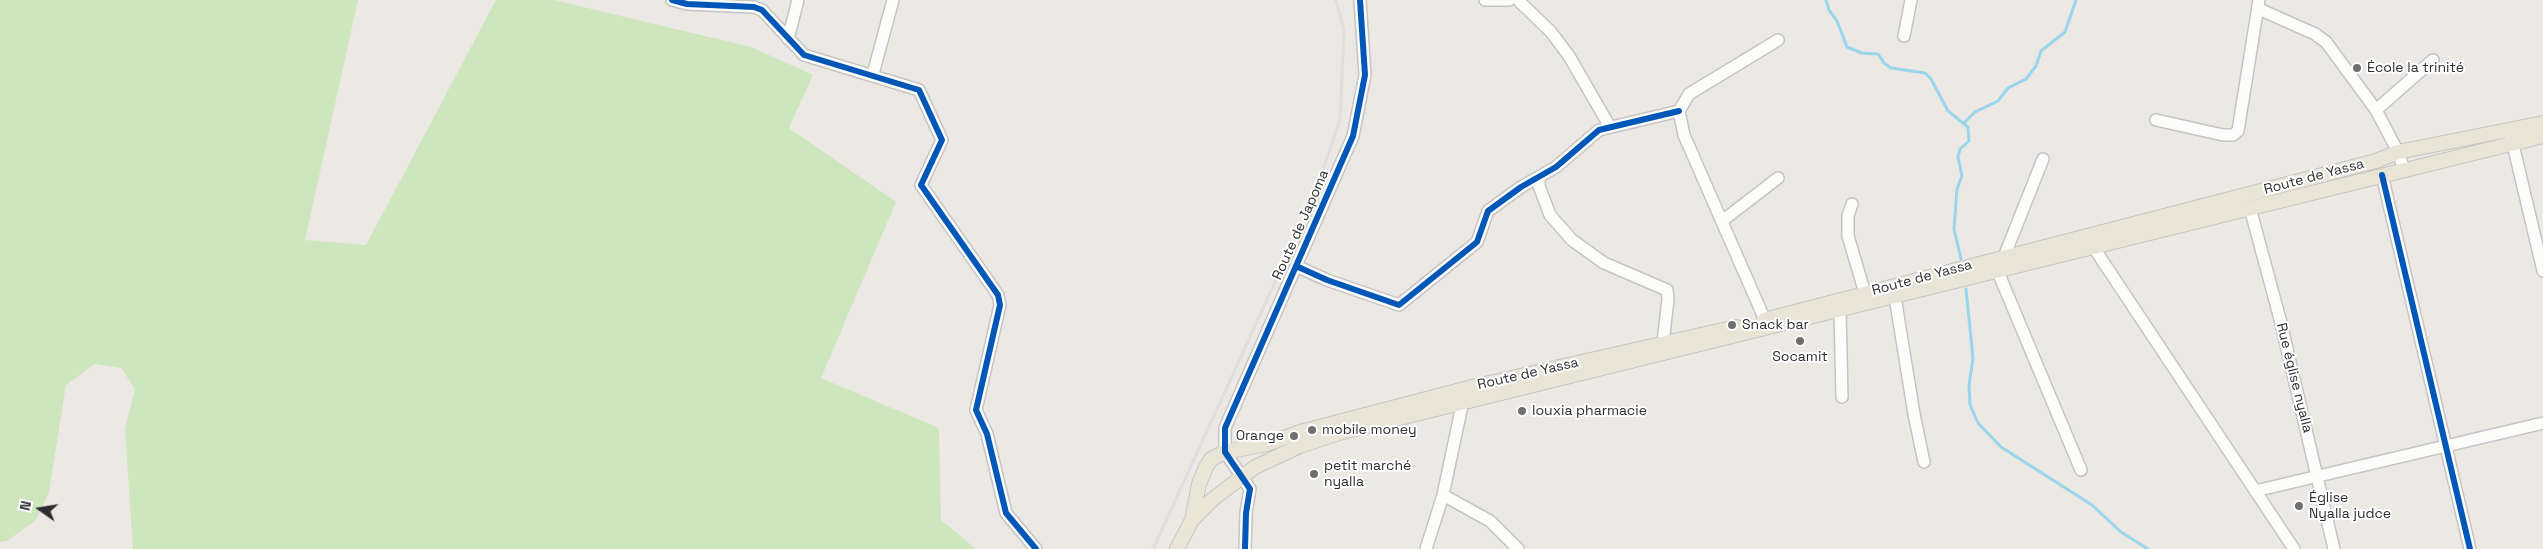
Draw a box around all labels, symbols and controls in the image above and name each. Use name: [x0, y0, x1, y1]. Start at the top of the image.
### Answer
place label: École la trinité: [2367, 60, 2464, 76]
marker: École la trinité: [2351, 62, 2363, 74]
street label: Route de Yassa: [2262, 156, 2366, 198]
street label: Route de Japoma: [1269, 167, 1333, 283]
street label: Route de Yassa: [1870, 257, 1974, 299]
place label: Snack bar: [1742, 317, 1809, 333]
marker: Snack bar: [1726, 319, 1738, 331]
street label: Rue église nyalla: [2272, 321, 2316, 435]
marker: Socamit: [1794, 335, 1806, 347]
place label: Socamit: [1772, 349, 1828, 365]
street label: Route de Yassa: [1476, 354, 1580, 394]
place label: louxia pharmacie: [1532, 403, 1647, 419]
marker: louxia pharmacie: [1516, 405, 1528, 417]
place label: mobile money: [1322, 422, 1417, 438]
marker: mobile money: [1306, 424, 1318, 436]
place label: Orange: [1236, 428, 1284, 444]
marker: Orange: [1288, 430, 1300, 442]
place label: petit marché nyalla: [1324, 458, 1411, 491]
marker: petit marché nyalla: [1308, 468, 1320, 480]
north arrow: [15, 484, 65, 534]
place label: Église Nyalla judce: [2309, 490, 2391, 522]
text: N: [16, 499, 35, 512]
marker: Église Nyalla judce: [2293, 500, 2305, 512]

